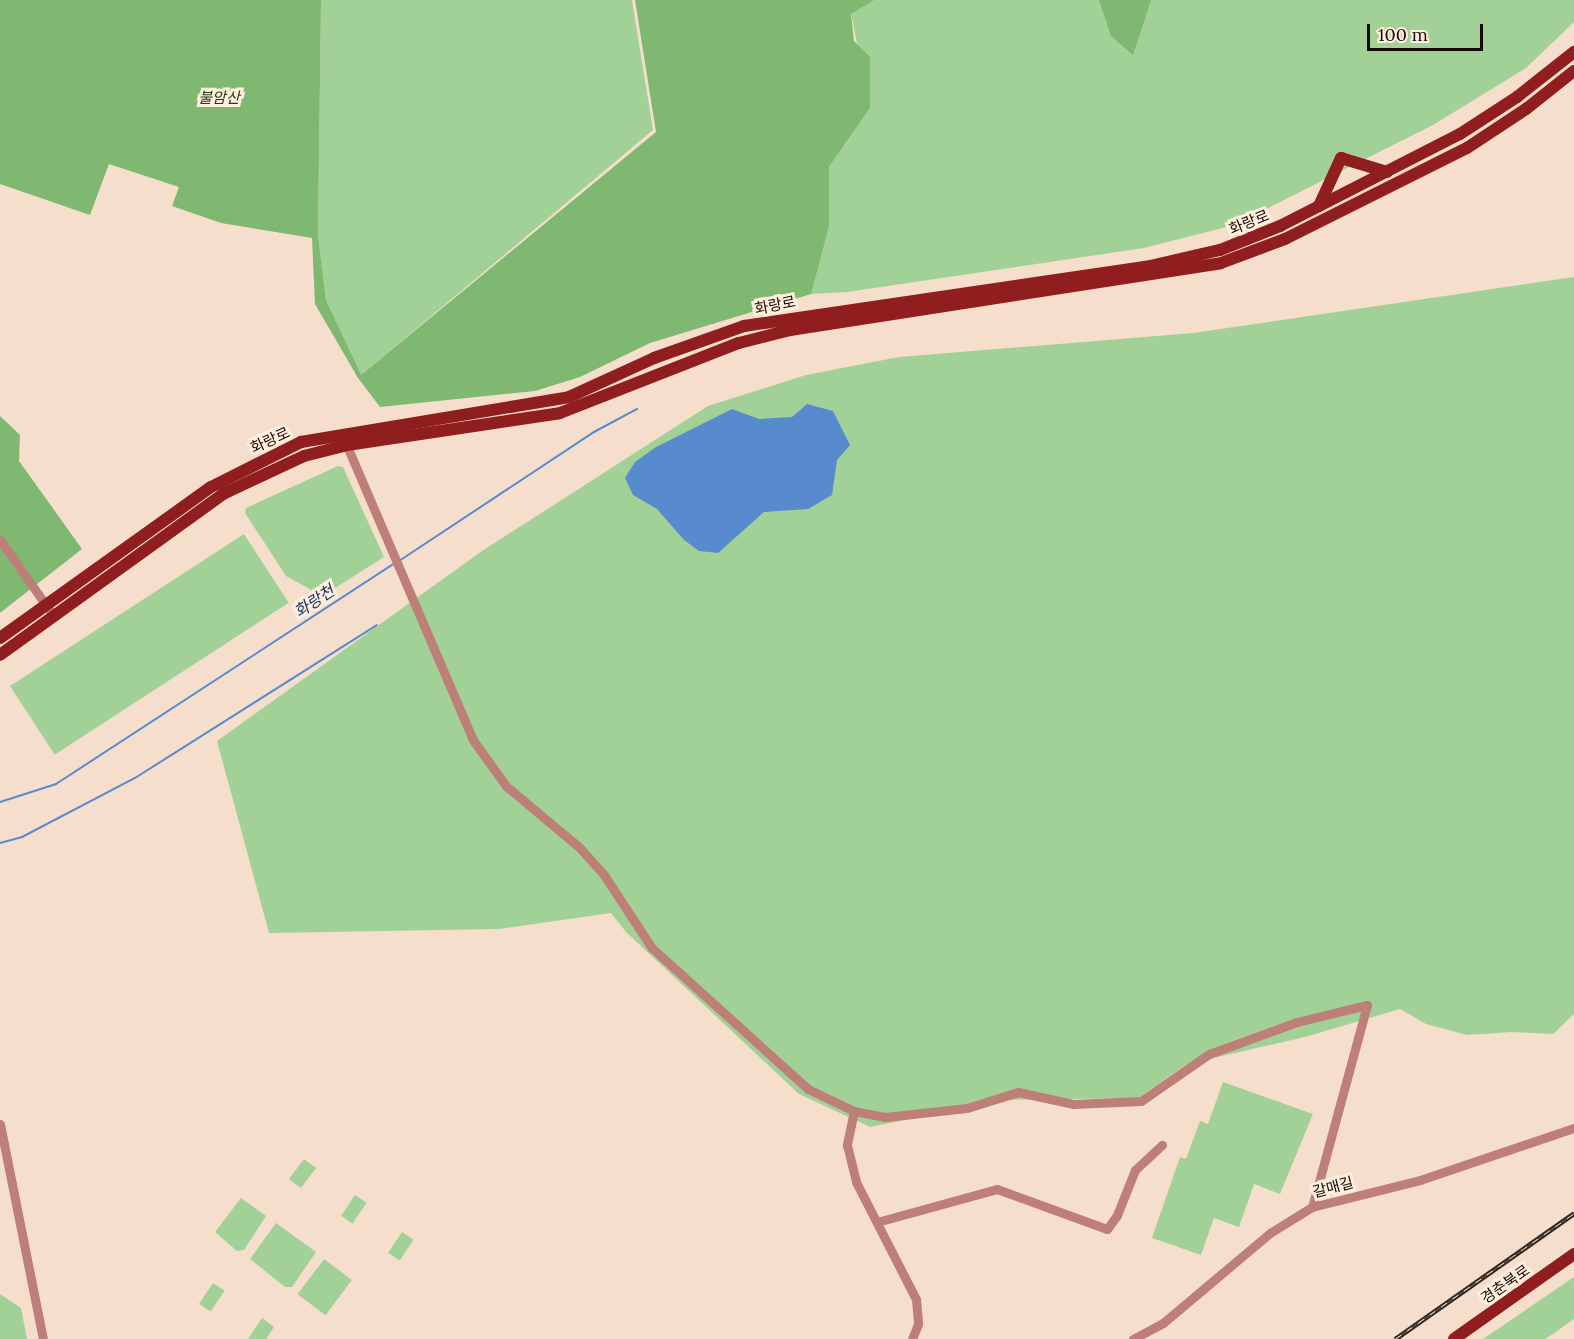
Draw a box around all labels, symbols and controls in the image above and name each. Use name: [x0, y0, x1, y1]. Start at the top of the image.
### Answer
scale bar: [1370, 12, 1486, 50]
text: 100 m: [1378, 23, 1428, 46]
park label: 불암산: [198, 89, 240, 107]
street label: 화랑로: [1226, 206, 1272, 238]
street label: 화랑로: [753, 292, 797, 318]
street label: 화랑로: [247, 423, 293, 457]
water label: 화랑천: [290, 581, 338, 621]
street label: 갈매길: [1311, 1173, 1355, 1201]
street label: 경춘북로: [1477, 1261, 1533, 1307]

